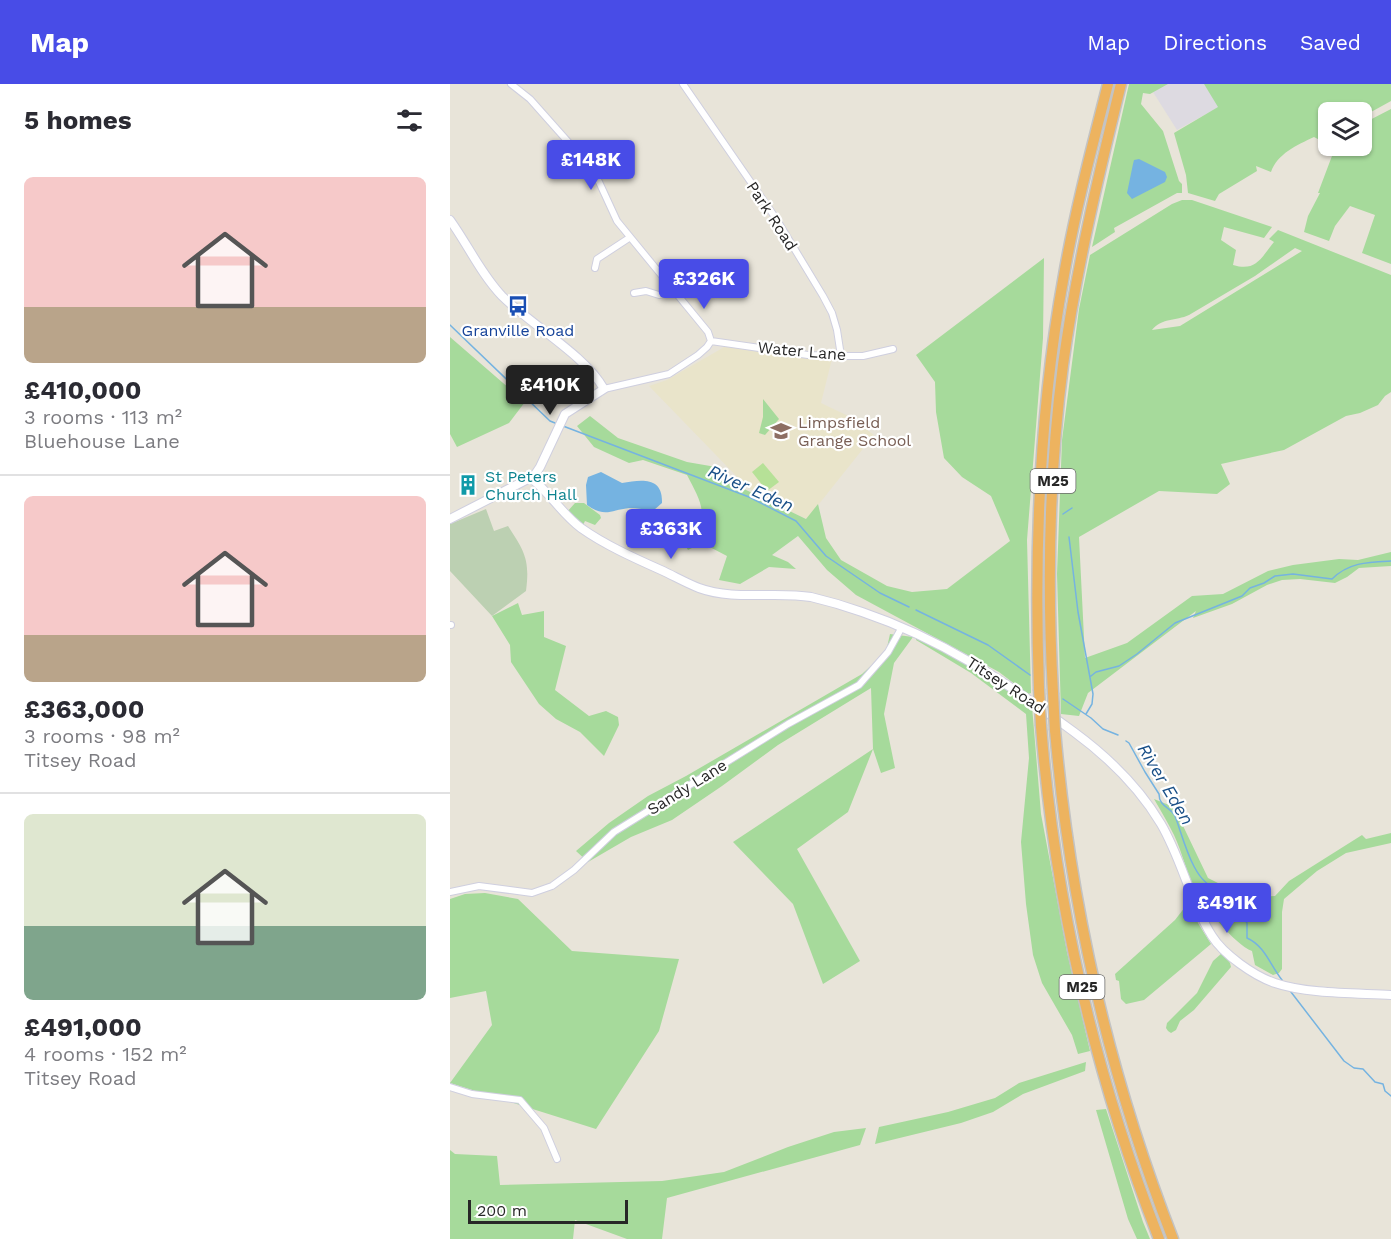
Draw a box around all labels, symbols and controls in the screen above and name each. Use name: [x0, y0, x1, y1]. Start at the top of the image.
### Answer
text: Map: [30, 26, 89, 59]
text: Map: [1087, 30, 1130, 55]
text: Directions: [1163, 30, 1267, 55]
text: Saved: [1300, 30, 1361, 55]
map controls: [1318, 102, 1372, 156]
button: layers: [1318, 102, 1372, 156]
icon: filters: [393, 104, 426, 137]
text: 5 homes: [24, 105, 132, 135]
pin: £148K: [549, 140, 633, 191]
text: £148K: [561, 147, 621, 171]
street label: Park Road: [743, 178, 801, 254]
icon: home: [171, 216, 279, 324]
pin: £326K: [662, 259, 746, 310]
text: £326K: [673, 266, 735, 290]
bus stop icon: Granville Road: [506, 294, 530, 318]
place label: Granville Road: [462, 321, 574, 340]
street label: Water Lane: [757, 338, 847, 364]
pin: £410K: [508, 365, 592, 416]
text: £410K: [520, 372, 580, 396]
text: £410,000: [24, 375, 142, 405]
text: 3 rooms · 113 m²: [24, 405, 182, 429]
place label: Limpsfield Grange School: [798, 413, 911, 450]
school or university icon: Limpsfield Grange School: [769, 419, 793, 443]
text: Bluehouse Lane: [24, 429, 180, 453]
water label: River Eden: [705, 460, 797, 516]
place label: St Peters Church Hall: [485, 467, 577, 504]
road number: M25: [1030, 469, 1076, 493]
building icon: St Peters Church Hall: [456, 473, 480, 497]
pin: £363K: [629, 509, 713, 560]
text: £363K: [640, 516, 702, 540]
icon: home: [171, 535, 279, 643]
street label: Titsey Road: [963, 653, 1049, 717]
text: £363,000: [24, 694, 145, 724]
text: 3 rooms · 98 m²: [24, 724, 180, 748]
water label: River Eden: [1133, 739, 1199, 829]
text: Titsey Road: [24, 748, 137, 772]
street label: Sandy Lane: [644, 755, 730, 819]
icon: home: [171, 853, 279, 961]
pin: £491K: [1185, 883, 1269, 934]
text: £491K: [1197, 890, 1257, 914]
road number: M25: [1060, 975, 1104, 999]
text: £491,000: [24, 1012, 142, 1042]
text: 4 rooms · 152 m²: [24, 1042, 187, 1066]
text: Titsey Road: [24, 1066, 137, 1090]
scale bar: [468, 1197, 628, 1224]
text: 200 m: [477, 1201, 527, 1220]

